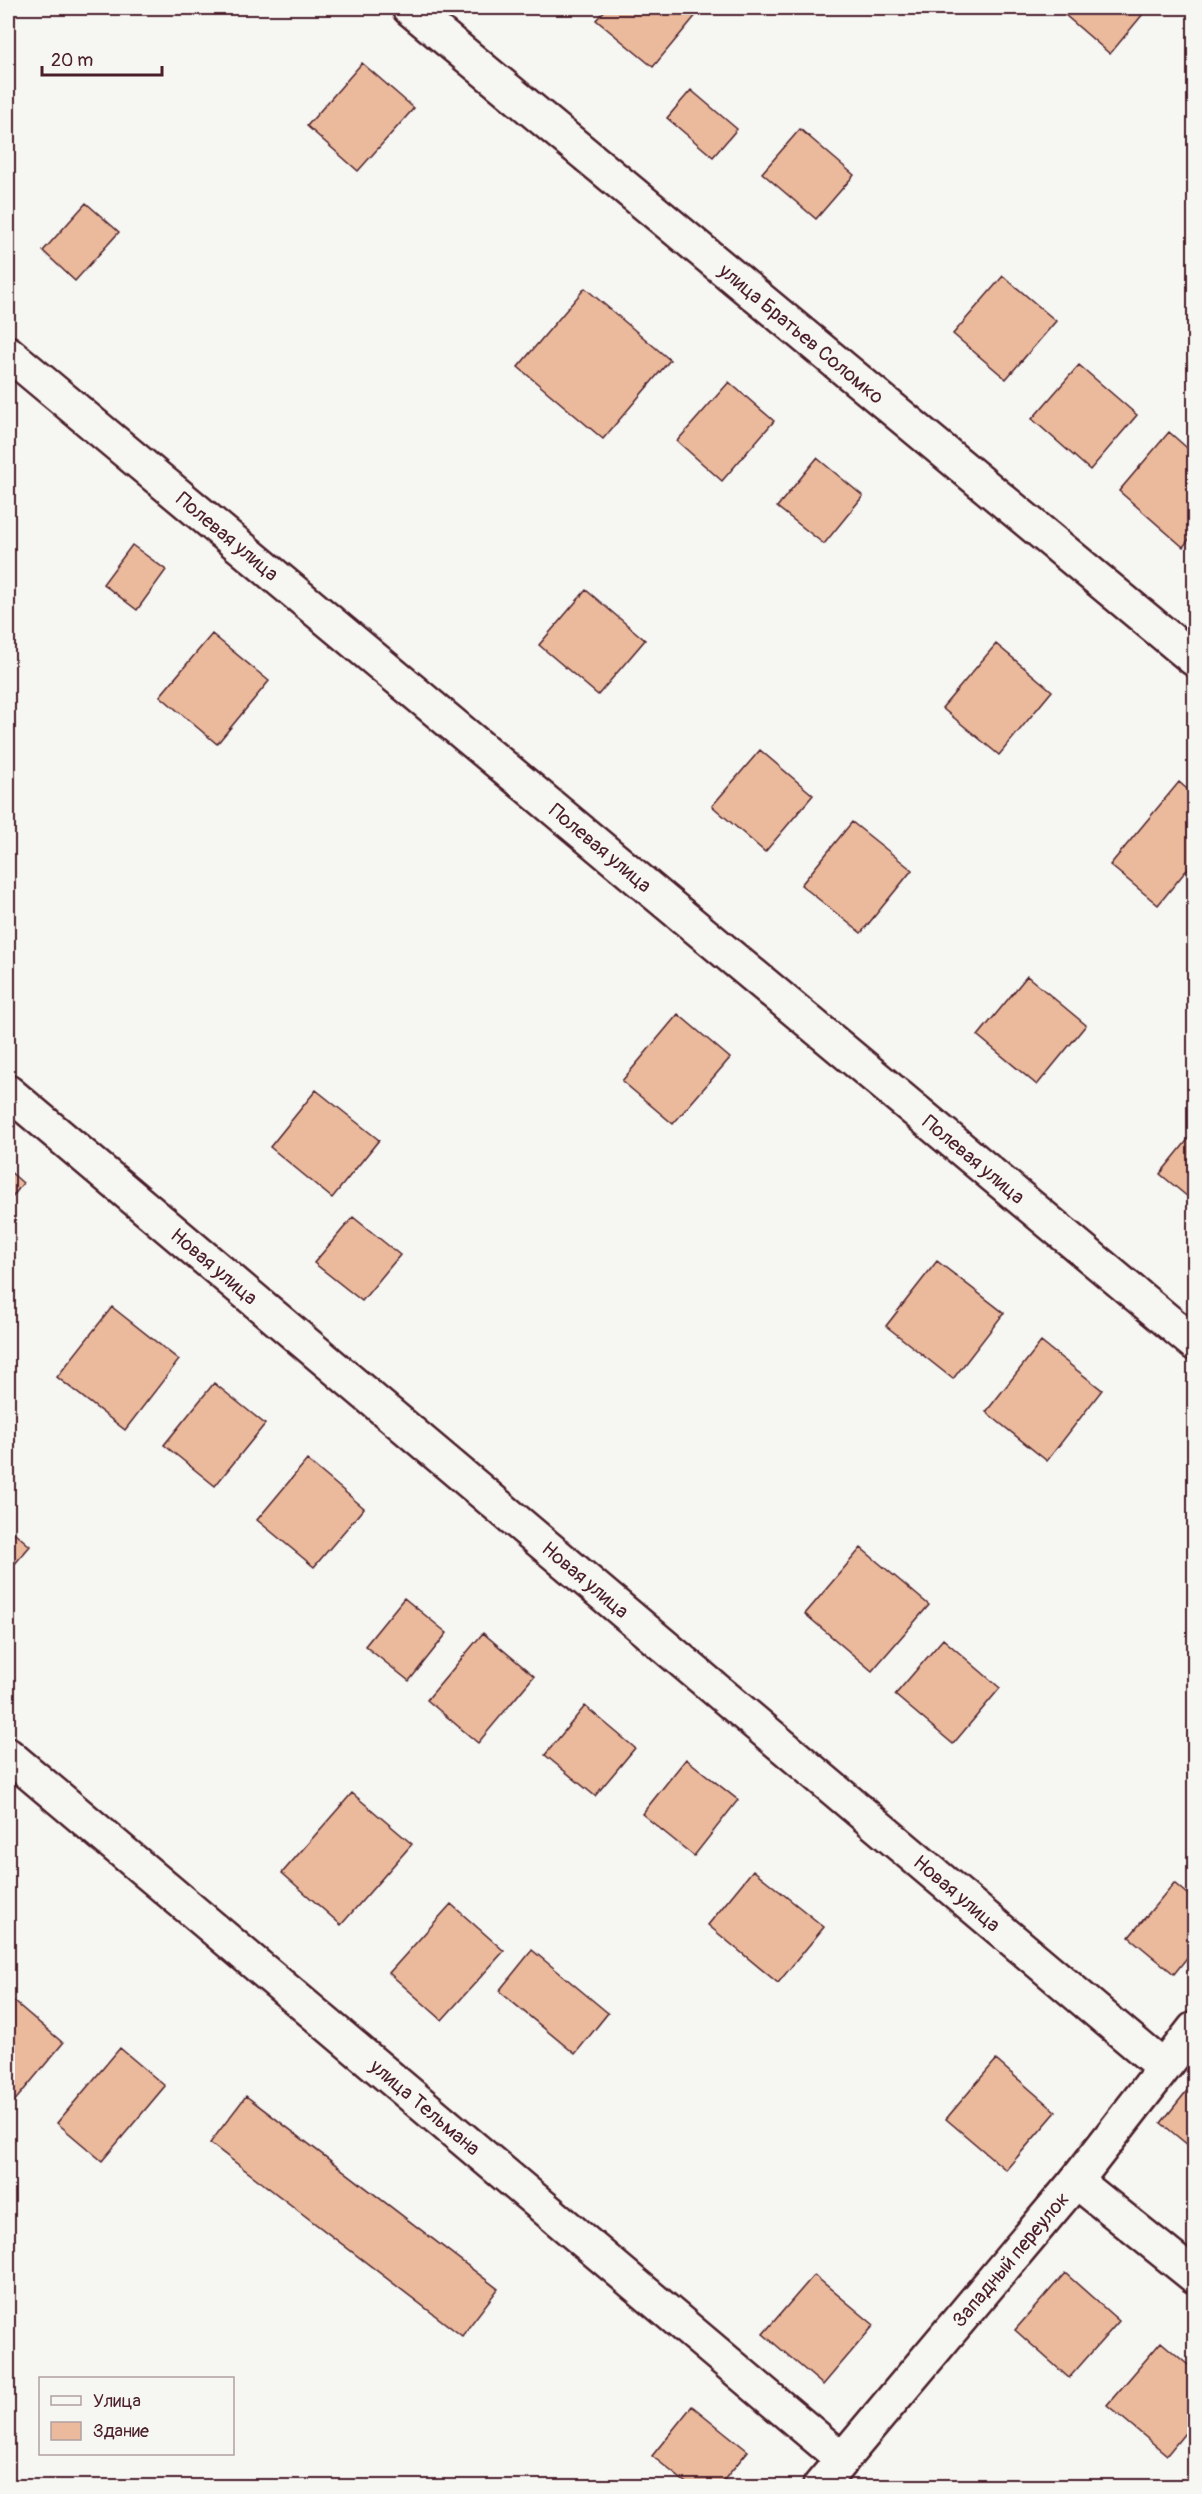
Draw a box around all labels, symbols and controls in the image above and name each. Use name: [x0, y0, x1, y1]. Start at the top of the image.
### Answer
scale bar: [42, 39, 162, 77]
text: 20 m: [51, 49, 93, 72]
street label: улица Братьев Соломко: [713, 257, 889, 409]
street label: Полевая улица: [171, 486, 284, 586]
street label: Полевая улица: [544, 798, 657, 898]
street label: Полевая улица: [917, 1109, 1030, 1209]
street label: Новая улица: [166, 1222, 263, 1310]
street label: Новая улица: [537, 1536, 634, 1623]
street label: Новая улица: [908, 1849, 1006, 1937]
street label: улица Тельмана: [364, 2053, 486, 2161]
street label: Западный переулок: [946, 2186, 1074, 2332]
legend: [39, 2377, 234, 2455]
text: Улица: [93, 2390, 141, 2413]
text: Здание: [93, 2420, 149, 2443]

